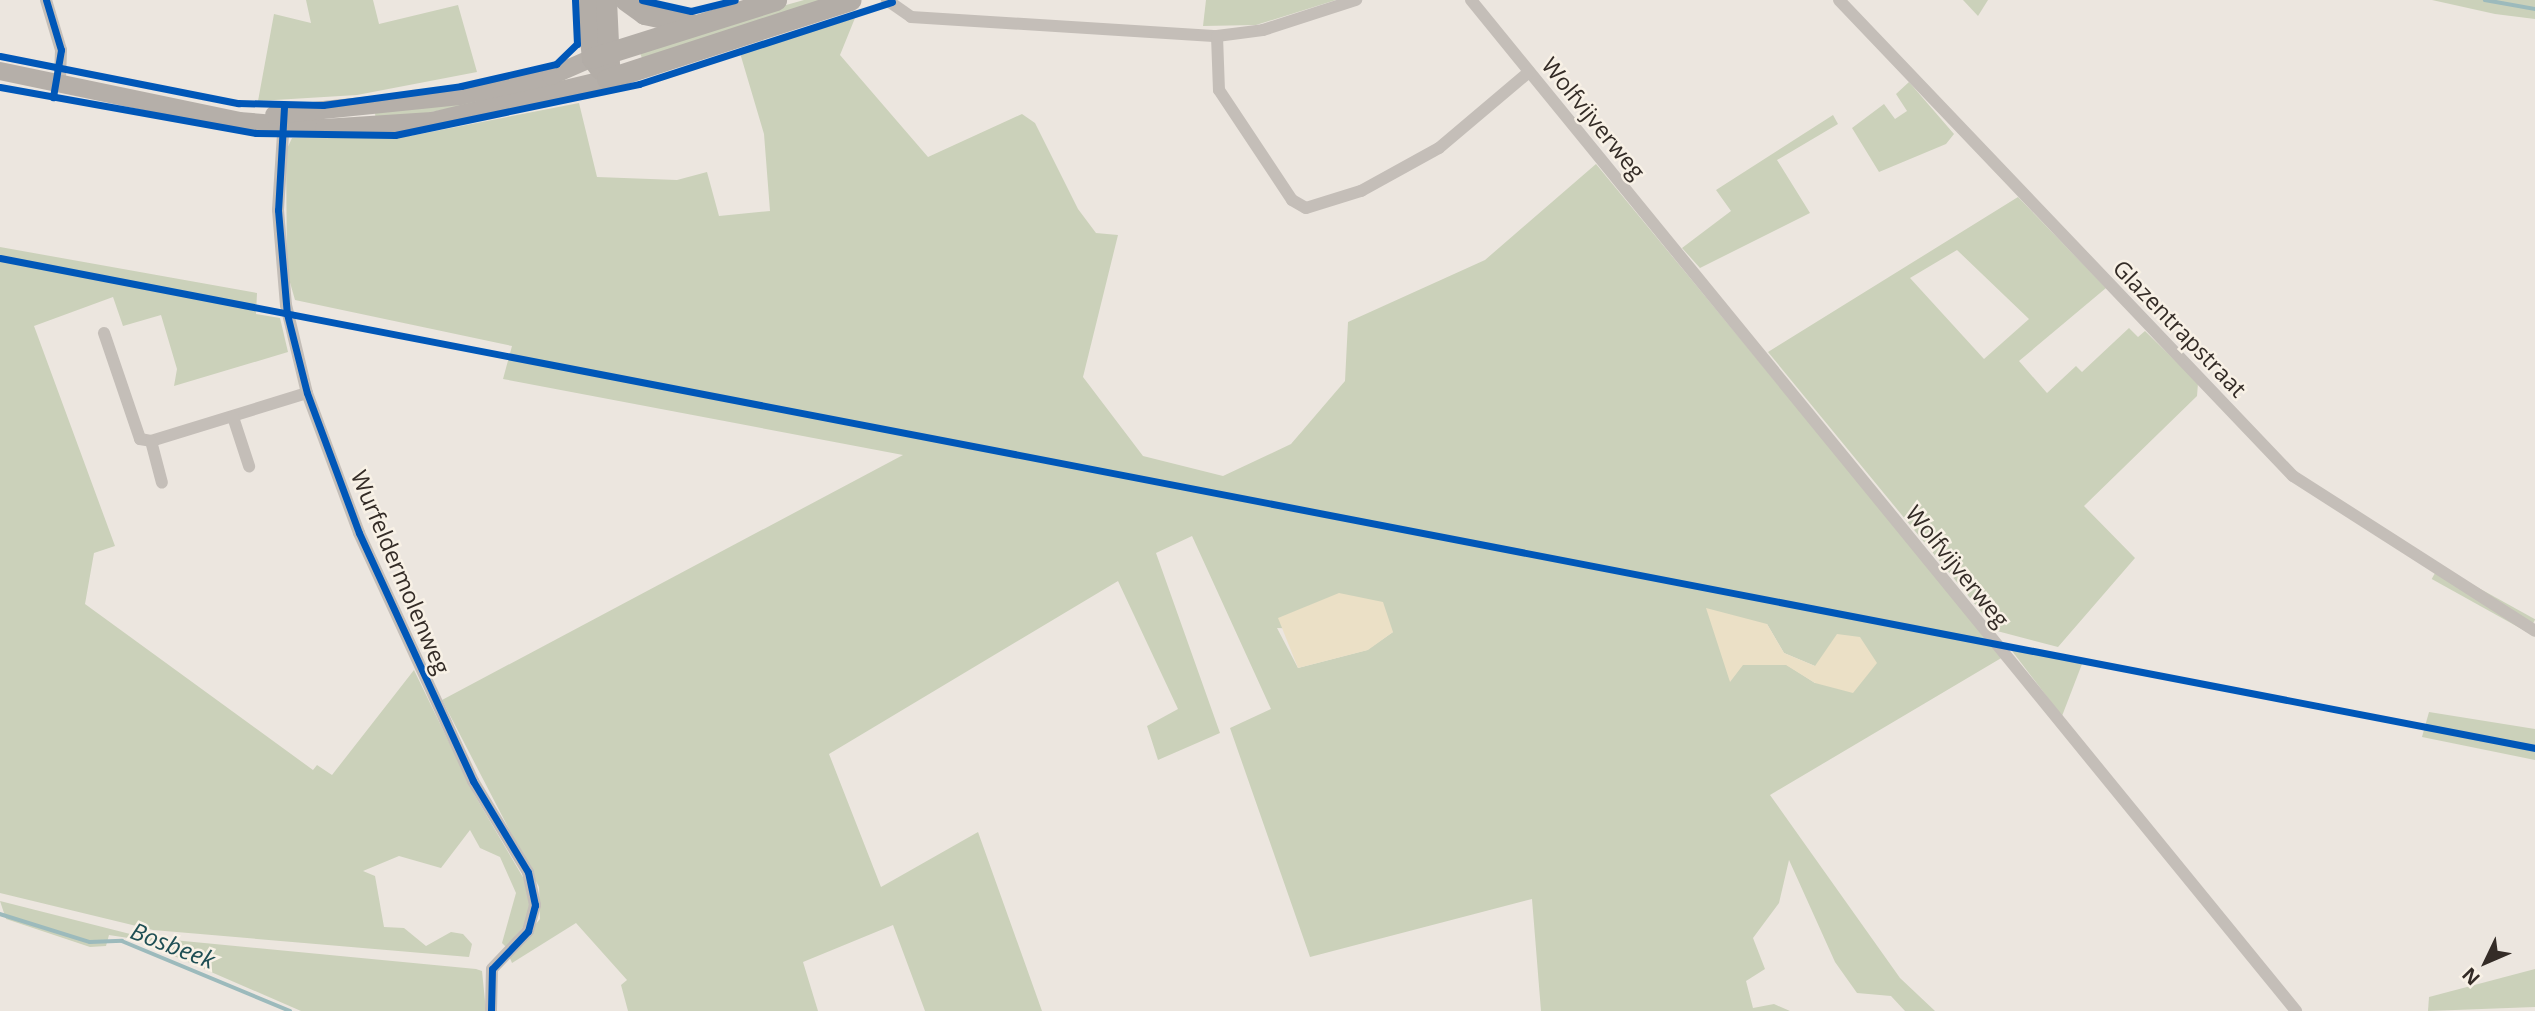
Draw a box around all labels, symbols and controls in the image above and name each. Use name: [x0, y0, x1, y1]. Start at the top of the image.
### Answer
street label: Wolfvijverweg: [1536, 52, 1652, 184]
street label: Glazentrapstraat: [2108, 254, 2252, 402]
street label: Wurfeldermolenweg: [346, 466, 456, 678]
street label: Wolfvijverweg: [1900, 500, 2016, 632]
water label: Bosbeek: [127, 916, 219, 974]
north arrow: [2451, 927, 2521, 997]
text: N: [2456, 962, 2486, 991]

